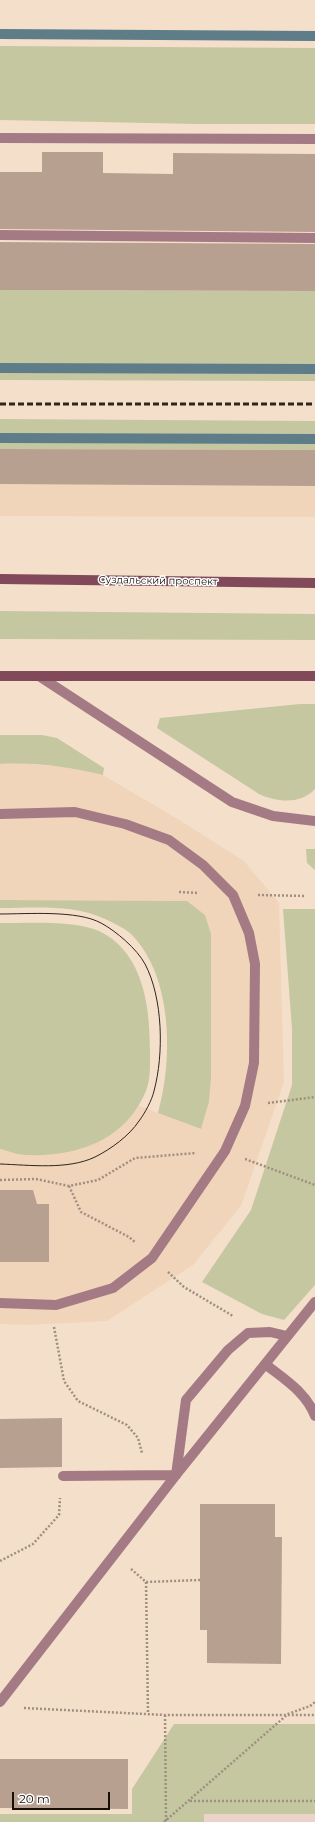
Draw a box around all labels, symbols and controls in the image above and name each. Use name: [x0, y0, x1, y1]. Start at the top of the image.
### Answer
street label: Суздальский проспект: [98, 574, 218, 588]
scale bar: [14, 1784, 112, 1810]
text: 20 m: [19, 1791, 50, 1806]

